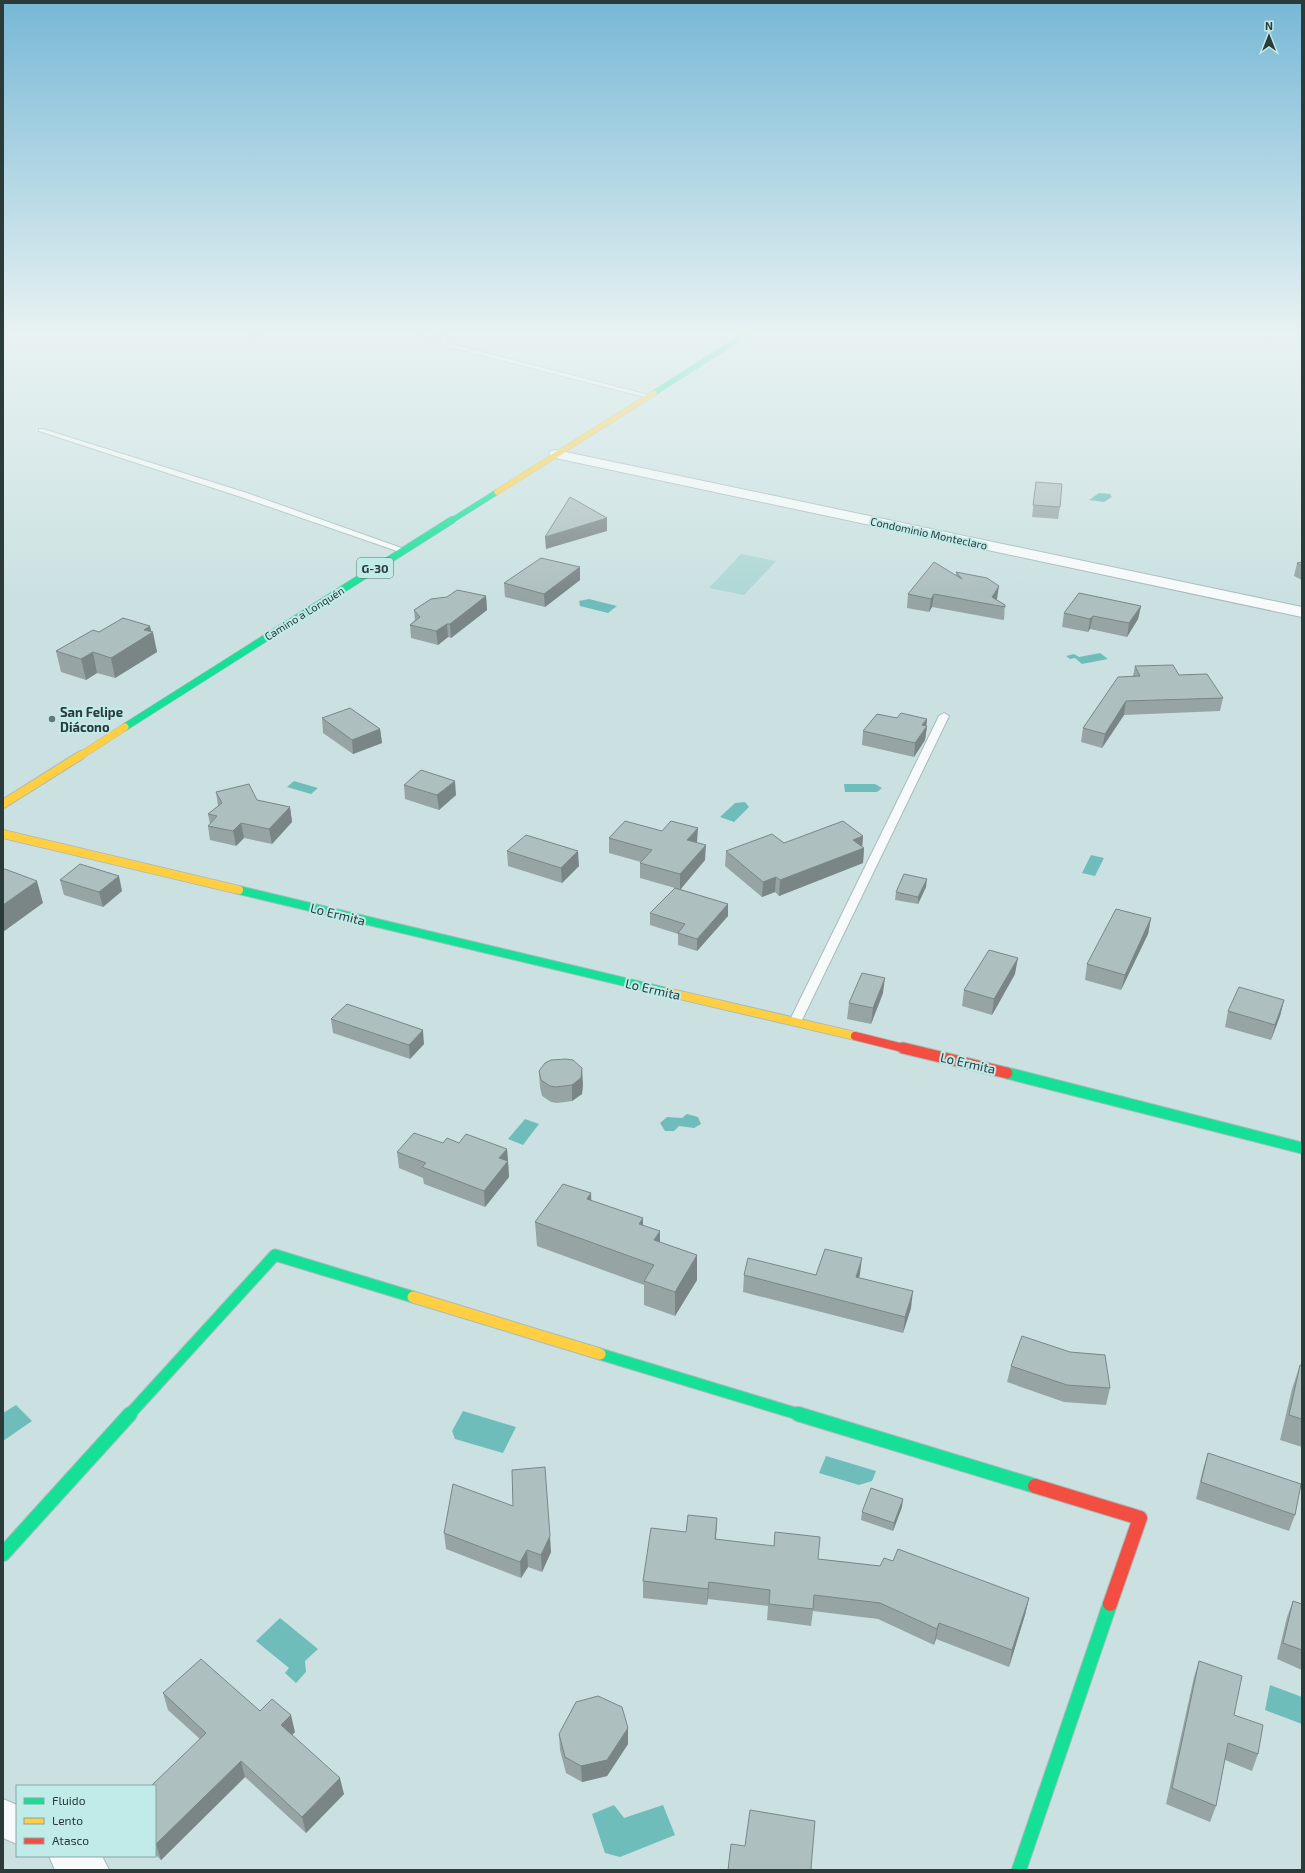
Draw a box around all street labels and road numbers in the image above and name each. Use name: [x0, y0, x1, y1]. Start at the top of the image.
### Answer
street label: Condominio Monteclaro: [869, 514, 989, 552]
road number: G-30: [357, 558, 393, 578]
street label: Camino a Lonquén: [262, 583, 346, 643]
street label: Lo Ermita: [309, 899, 367, 929]
street label: Lo Ermita: [624, 975, 682, 1003]
street label: Lo Ermita: [939, 1049, 997, 1077]

